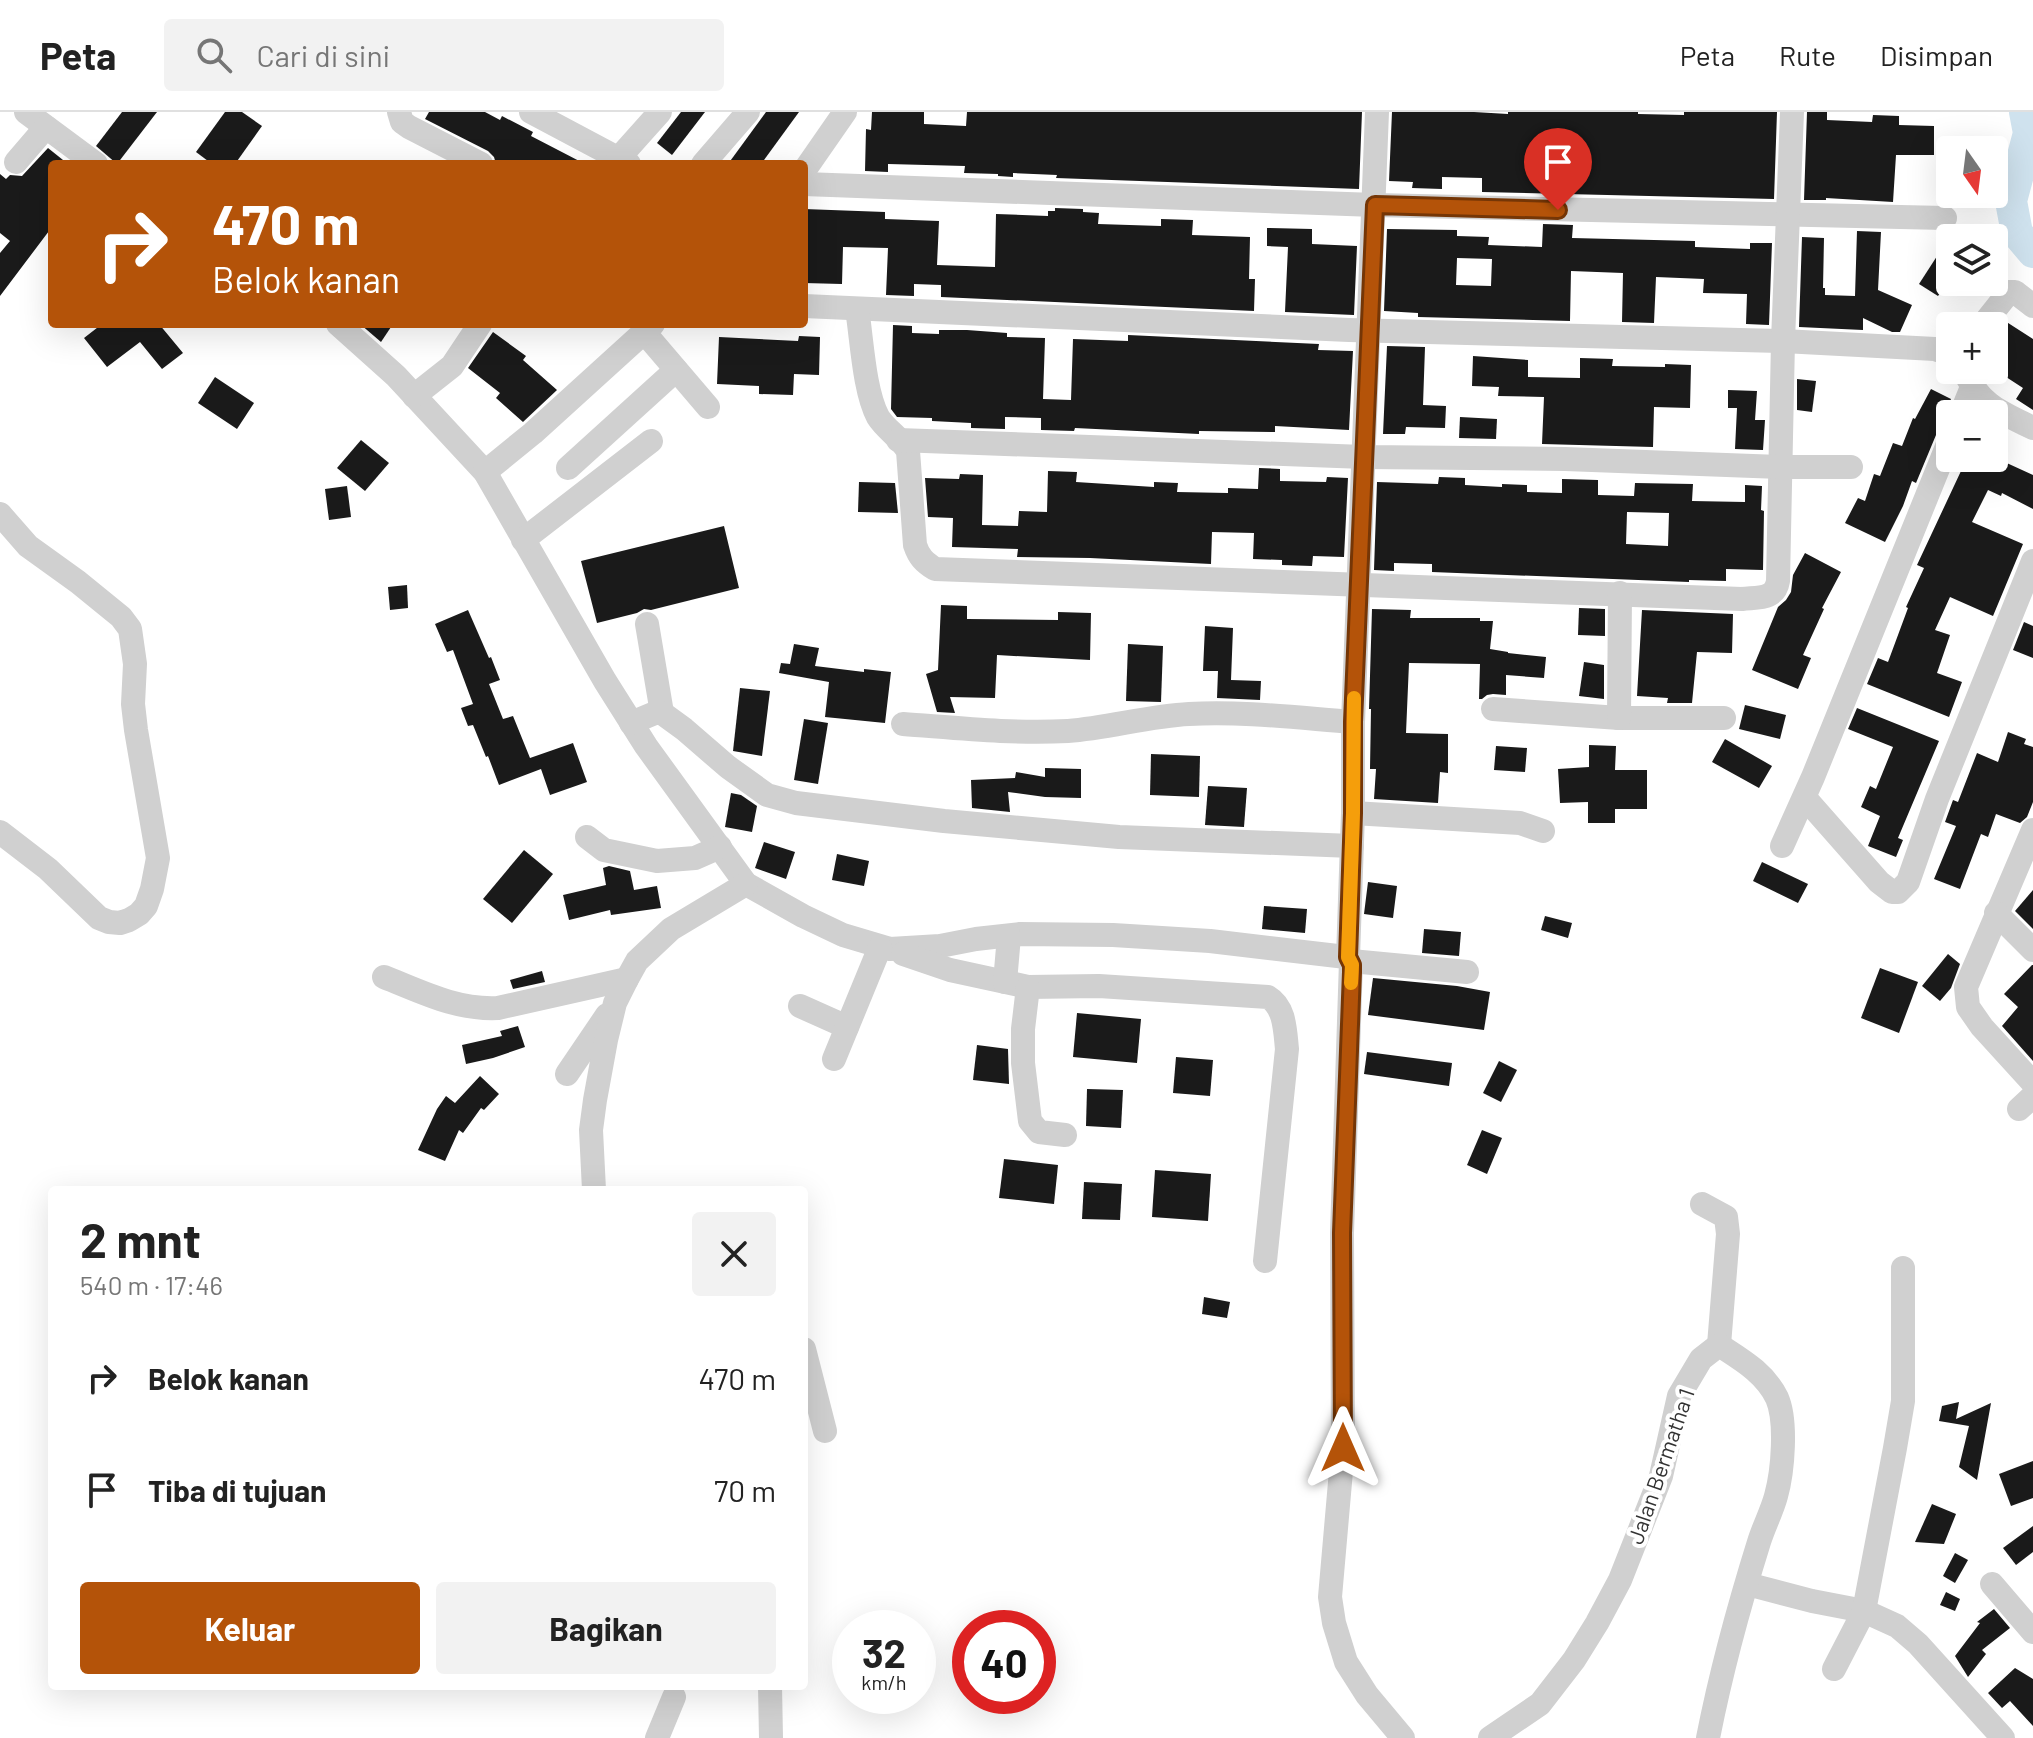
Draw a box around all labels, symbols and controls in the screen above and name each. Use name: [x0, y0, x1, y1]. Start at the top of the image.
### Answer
search box: [164, 19, 724, 91]
text: Peta: [40, 32, 116, 78]
icon: search: [192, 33, 236, 77]
text: Cari di sini: [256, 37, 390, 73]
text: Peta: [1680, 38, 1735, 72]
text: Rute: [1779, 38, 1836, 72]
text: Disimpan: [1880, 38, 1993, 72]
pin: [1524, 128, 1592, 210]
north arrow: [1936, 136, 2008, 208]
map controls: [1936, 136, 2008, 472]
icon: arrive: [1536, 140, 1580, 184]
text: 470 m: [212, 189, 360, 256]
icon: right: [80, 192, 184, 296]
button: layers: [1936, 224, 2008, 296]
text: Belok kanan: [212, 257, 400, 300]
button: +: [1936, 312, 2008, 384]
button: −: [1936, 400, 2008, 472]
text: 2 mnt: [80, 1210, 201, 1268]
button: close: [692, 1212, 776, 1296]
text: 540 m · 17:46: [80, 1269, 223, 1300]
icon: right: [80, 1356, 124, 1400]
text: Belok kanan: [148, 1360, 309, 1396]
text: 470 m: [698, 1360, 776, 1396]
street label: Jalan Bermatha 1: [1621, 1385, 1699, 1547]
position arrow: [1301, 1406, 1385, 1490]
icon: arrive: [80, 1468, 124, 1512]
text: Tiba di tujuan: [148, 1472, 326, 1508]
text: 70 m: [714, 1472, 776, 1508]
button: Keluar: [80, 1582, 420, 1674]
button: Bagikan: [436, 1582, 776, 1674]
speed limit sign: 40: [952, 1610, 1056, 1714]
text: 32: [862, 1628, 906, 1676]
text: km/h: [861, 1670, 907, 1694]

